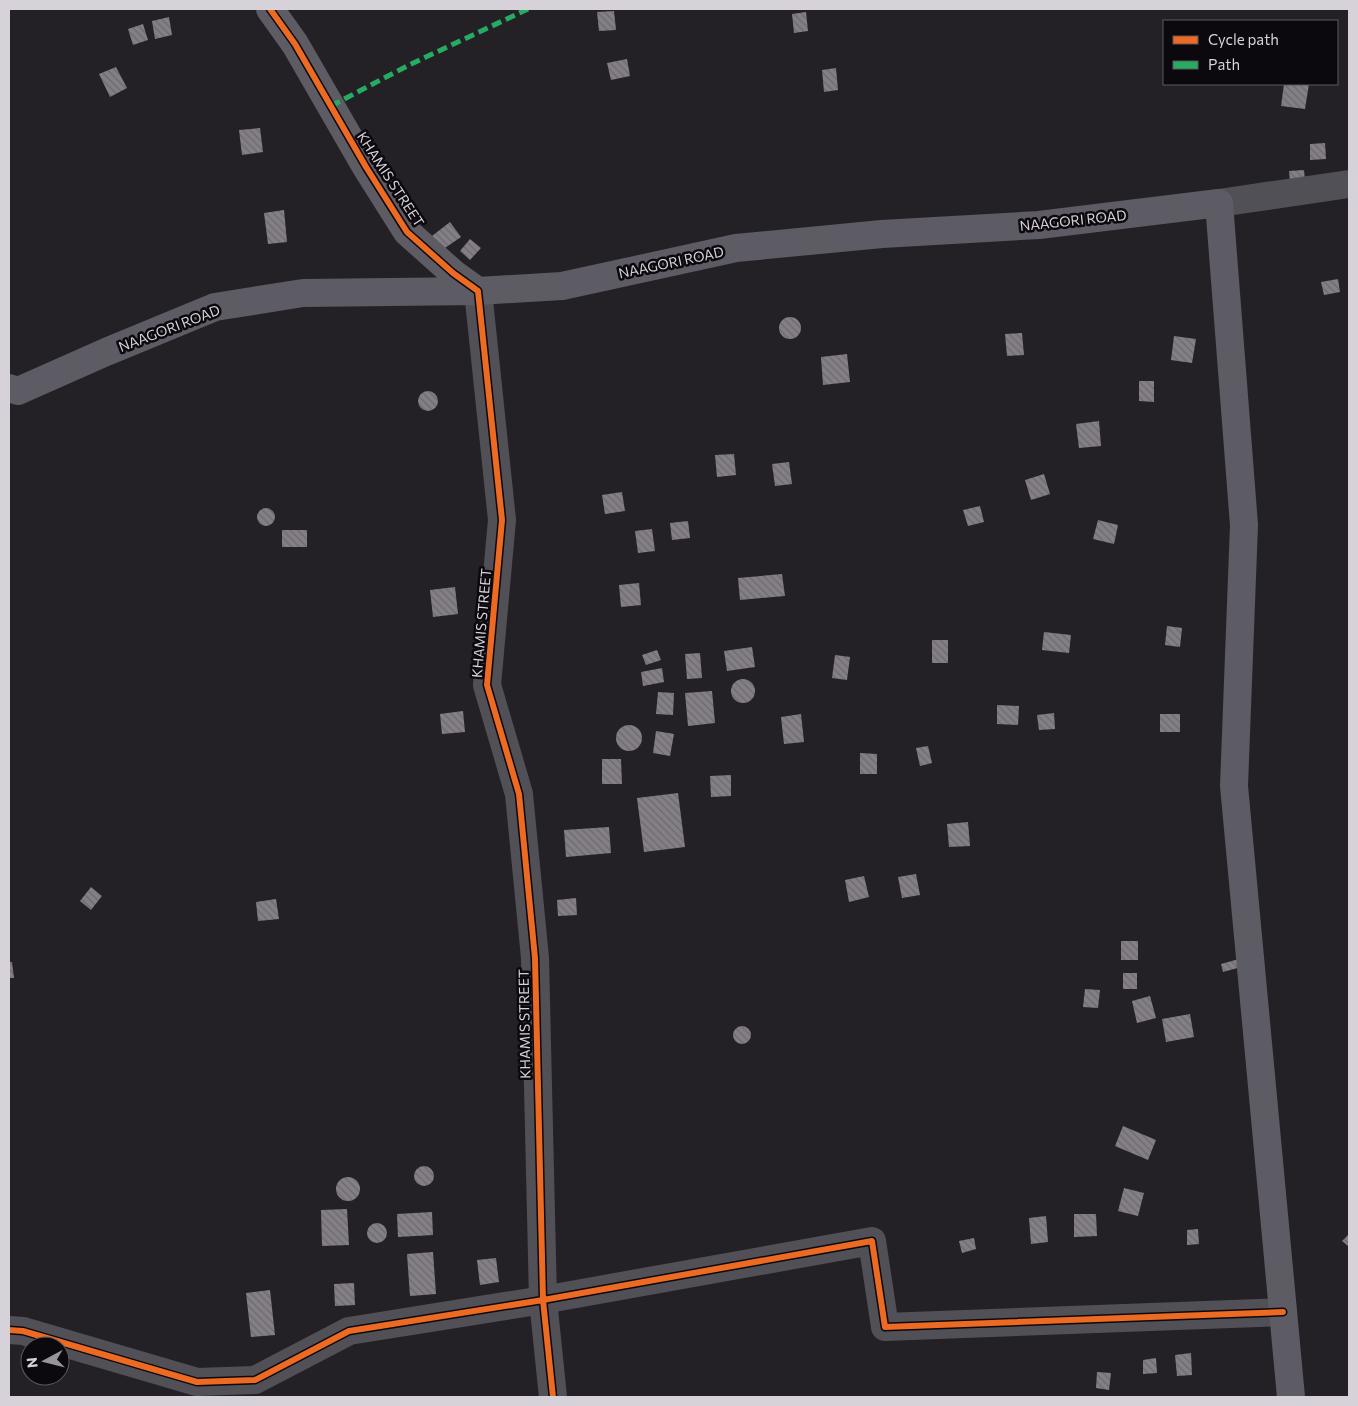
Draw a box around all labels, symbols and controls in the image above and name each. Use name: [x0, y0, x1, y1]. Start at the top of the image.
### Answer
legend: [1163, 20, 1338, 85]
text: Cycle path: [1208, 30, 1279, 48]
text: Path: [1208, 55, 1240, 73]
street label: KHAMIS STREET: [354, 128, 428, 230]
street label: NAAGORI ROAD: [1019, 206, 1127, 234]
street label: NAAGORI ROAD: [617, 243, 725, 281]
street label: NAAGORI ROAD: [116, 301, 222, 355]
street label: KHAMIS STREET: [468, 568, 494, 678]
street label: KHAMIS STREET: [515, 969, 533, 1079]
north arrow: [20, 1336, 70, 1386]
text: N: [23, 1356, 41, 1369]

